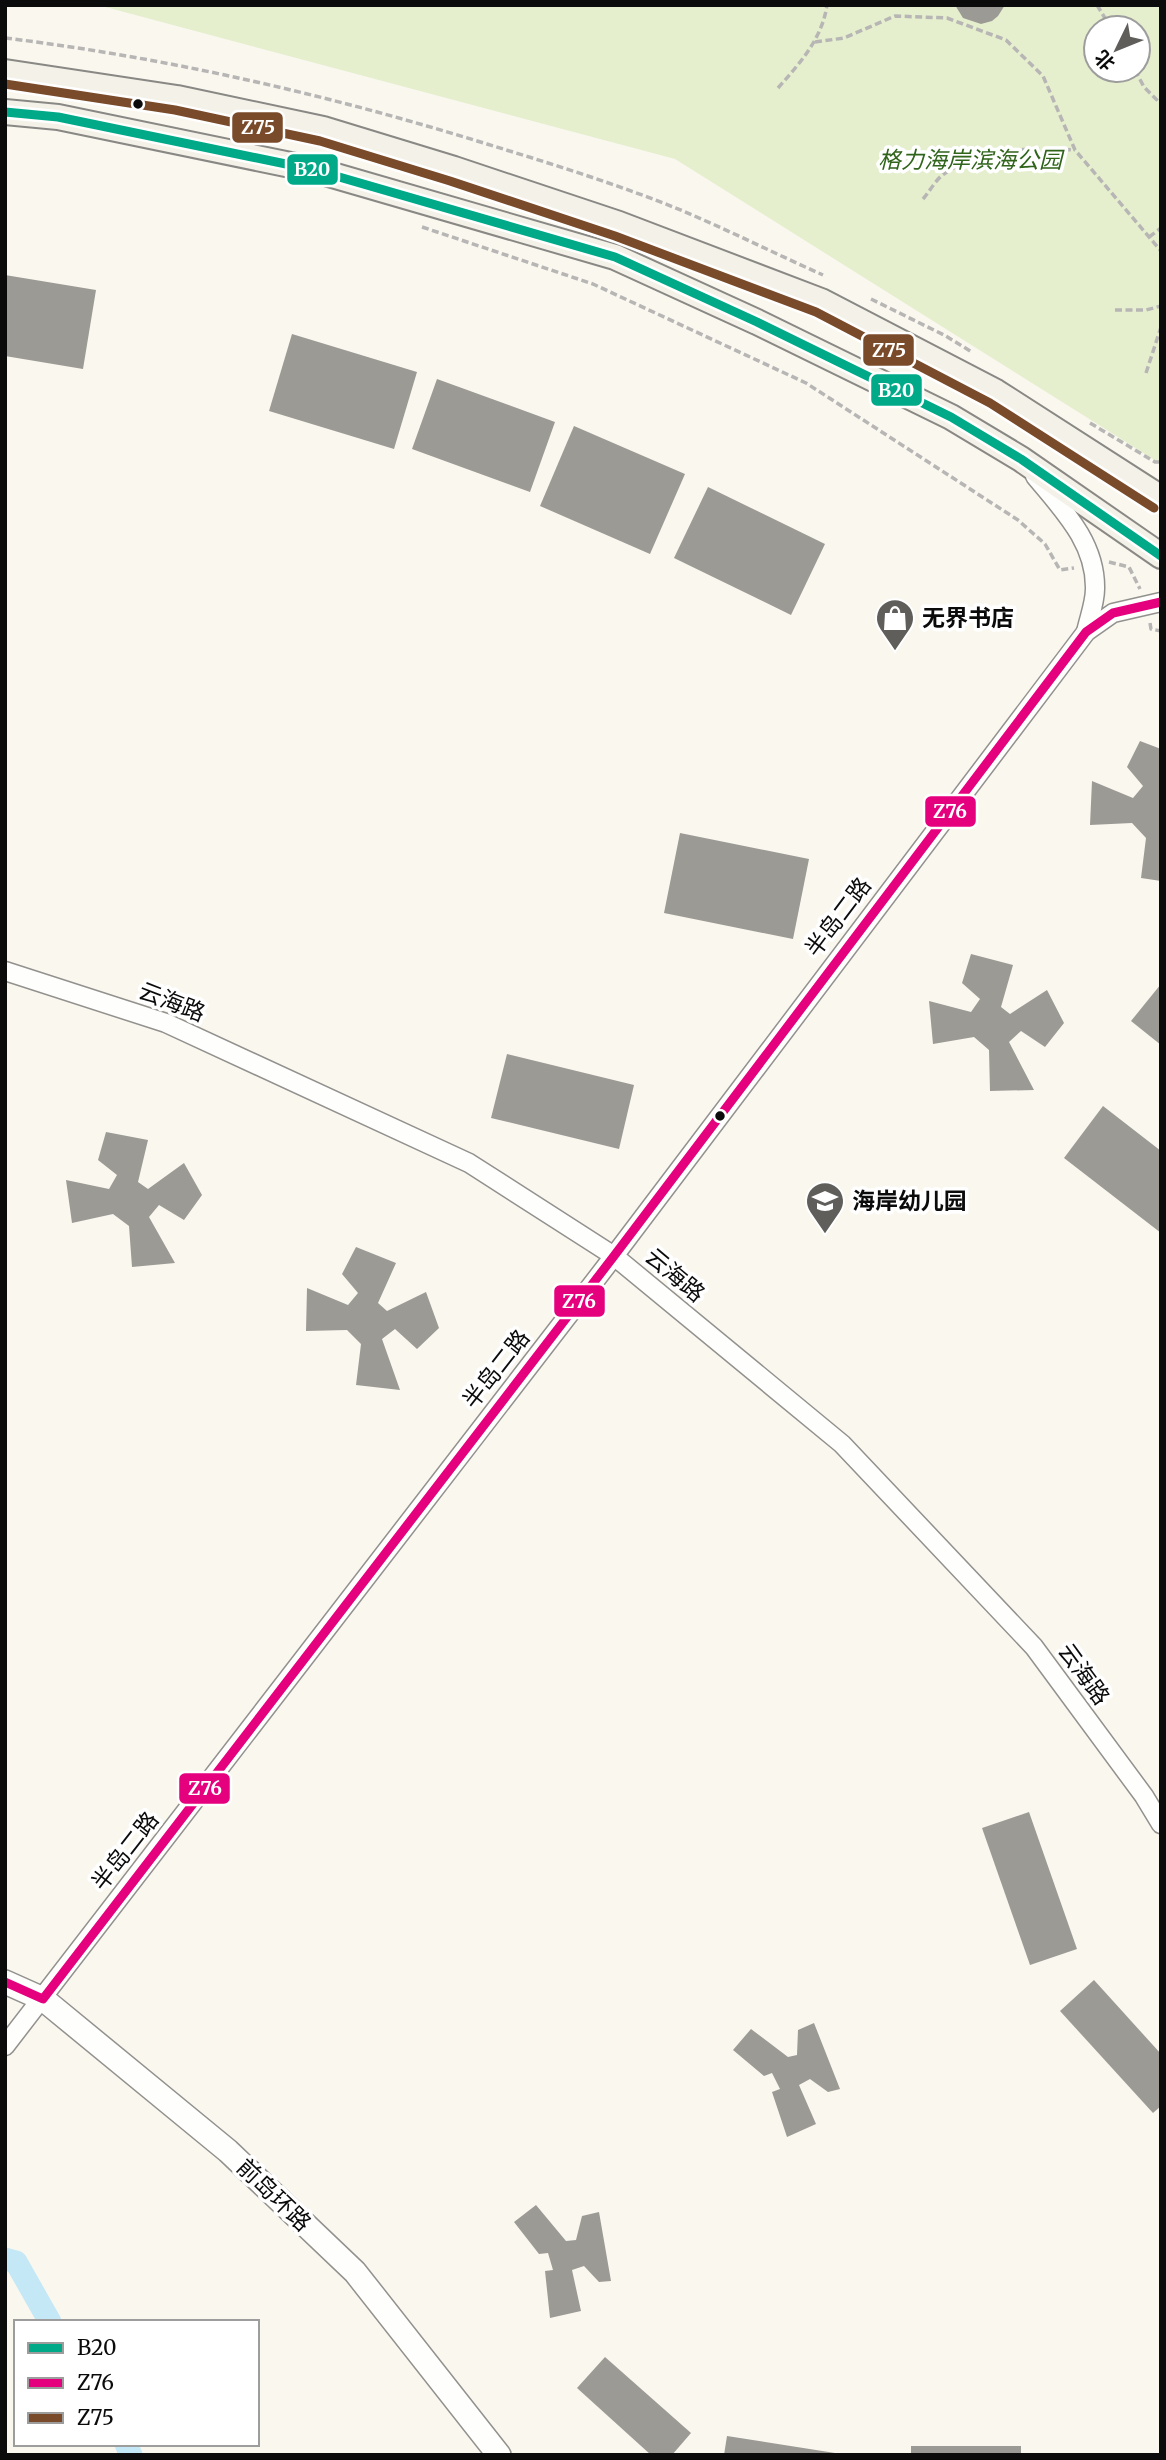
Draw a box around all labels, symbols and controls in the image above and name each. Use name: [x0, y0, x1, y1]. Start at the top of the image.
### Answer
north arrow: [1082, 14, 1152, 84]
text: 北: [1089, 45, 1120, 76]
unlabelled marker: [131, 97, 145, 111]
line badge: Z75: [231, 111, 284, 144]
text: Z75: [241, 115, 275, 139]
park label: 格力海岸滨海公园: [878, 145, 1065, 174]
line badge: B20: [286, 153, 339, 186]
text: B20: [294, 157, 330, 181]
line badge: Z75: [862, 333, 915, 367]
text: Z75: [872, 338, 906, 362]
line badge: B20: [870, 373, 923, 407]
text: B20: [878, 378, 914, 402]
shop icon: 无界书店: [874, 597, 916, 652]
place label: 无界书店: [922, 603, 1014, 632]
line badge: Z76: [924, 795, 977, 828]
text: Z76: [933, 799, 967, 823]
street label: 半岛二路: [798, 871, 877, 962]
street label: 云海路: [135, 976, 210, 1027]
unlabelled marker: [713, 1109, 727, 1123]
school or university icon: 海岸幼儿园: [804, 1180, 846, 1235]
place label: 海岸幼儿园: [852, 1186, 967, 1215]
street label: 云海路: [640, 1241, 711, 1308]
line badge: Z76: [553, 1284, 606, 1318]
text: Z76: [562, 1289, 596, 1313]
street label: 半岛二路: [456, 1324, 535, 1414]
street label: 云海路: [1052, 1637, 1116, 1710]
line badge: Z76: [178, 1772, 231, 1805]
text: Z76: [188, 1776, 222, 1800]
street label: 半岛二路: [85, 1806, 164, 1896]
street label: 前岛环路: [231, 2152, 318, 2237]
legend: [14, 2320, 259, 2446]
text: B20: [77, 2334, 117, 2361]
text: Z76: [77, 2369, 114, 2396]
text: Z75: [77, 2404, 114, 2431]

